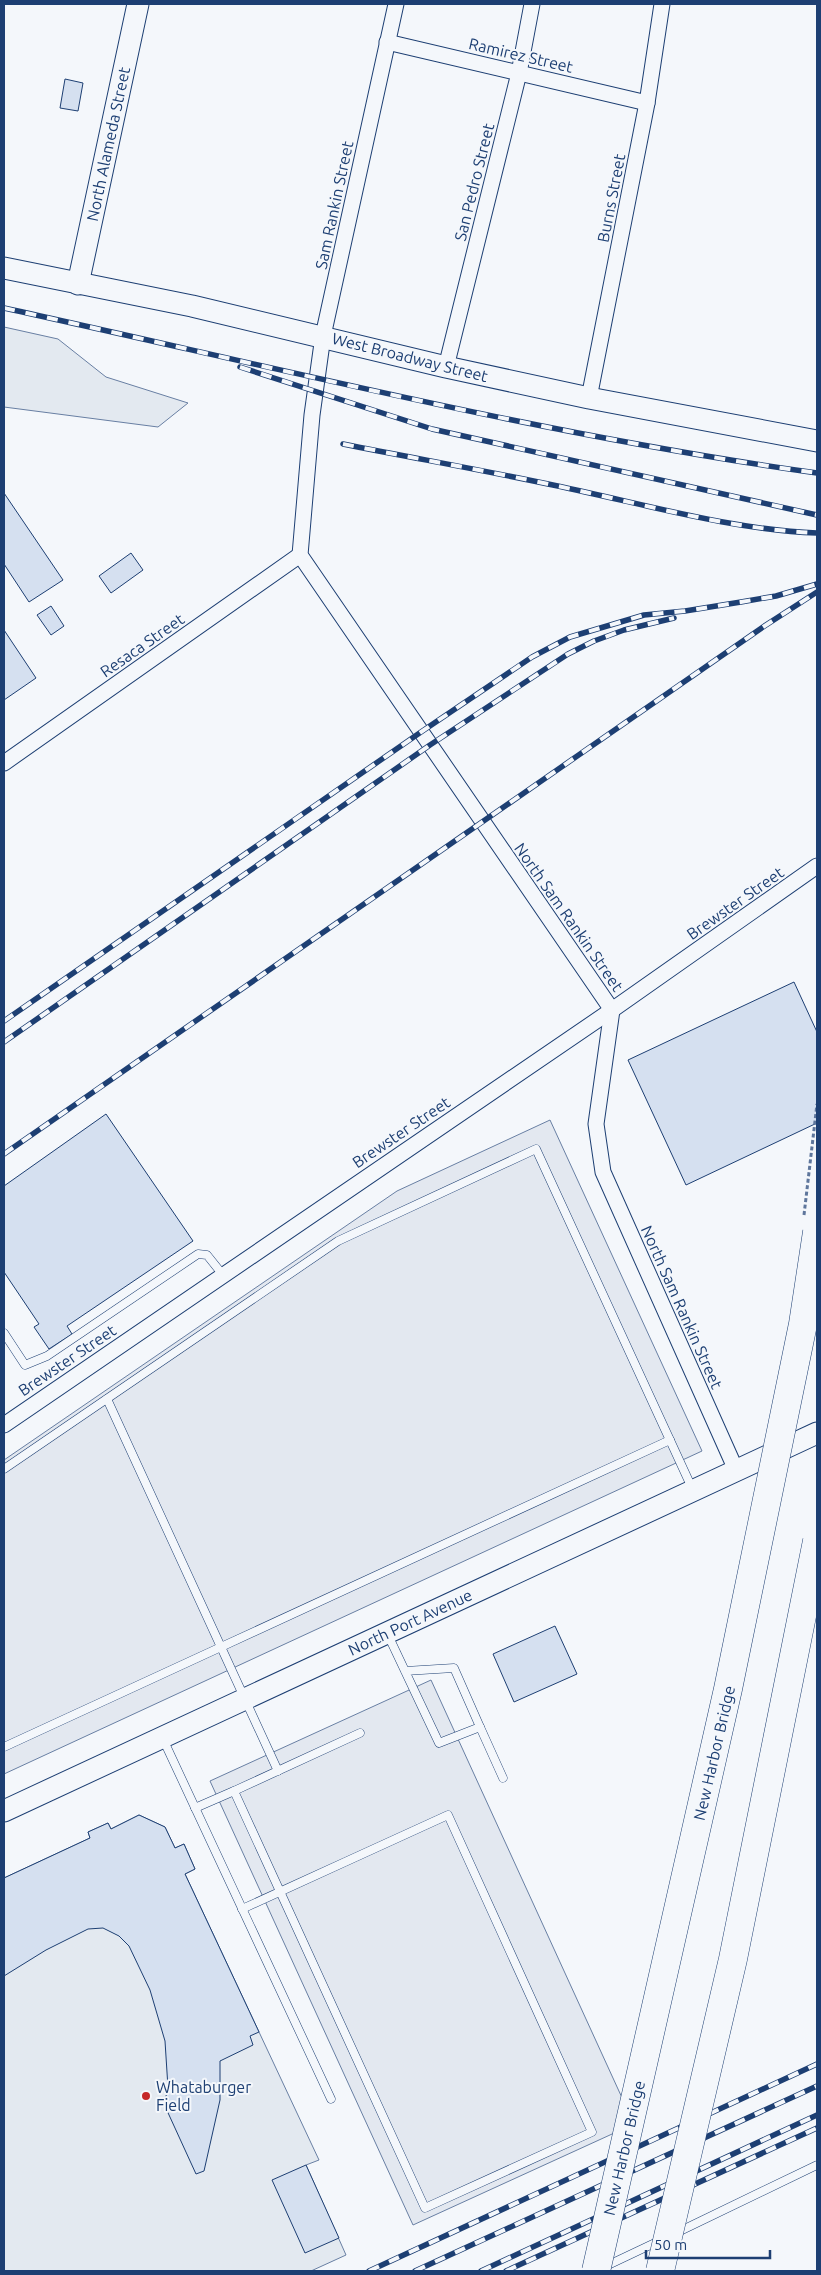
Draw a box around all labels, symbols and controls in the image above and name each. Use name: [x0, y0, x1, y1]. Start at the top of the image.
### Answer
street label: Ramirez Street: [467, 34, 576, 76]
street label: North Alameda Street: [83, 64, 133, 223]
street label: San Pedro Street: [451, 121, 497, 243]
street label: Sam Rankin Street: [312, 138, 357, 271]
street label: Burns Street: [594, 152, 629, 244]
street label: West Broadway Street: [330, 329, 491, 385]
street label: Resaca Street: [97, 609, 188, 680]
street label: North Sam Rankin Street: [511, 839, 627, 995]
street label: Brewster Street: [683, 863, 787, 943]
street label: Brewster Street: [349, 1092, 454, 1171]
street label: North Sam Rankin Street: [638, 1223, 726, 1392]
street label: Brewster Street: [15, 1320, 120, 1399]
street label: North Port Avenue: [345, 1585, 475, 1659]
street label: New Harbor Bridge: [690, 1684, 738, 1822]
place label: Whataburger Field: [156, 2078, 251, 2114]
street label: New Harbor Bridge: [600, 2079, 648, 2217]
marker: Whataburger Field: [140, 2090, 152, 2102]
scale bar: [646, 2228, 770, 2260]
text: 50 m: [654, 2236, 687, 2253]

